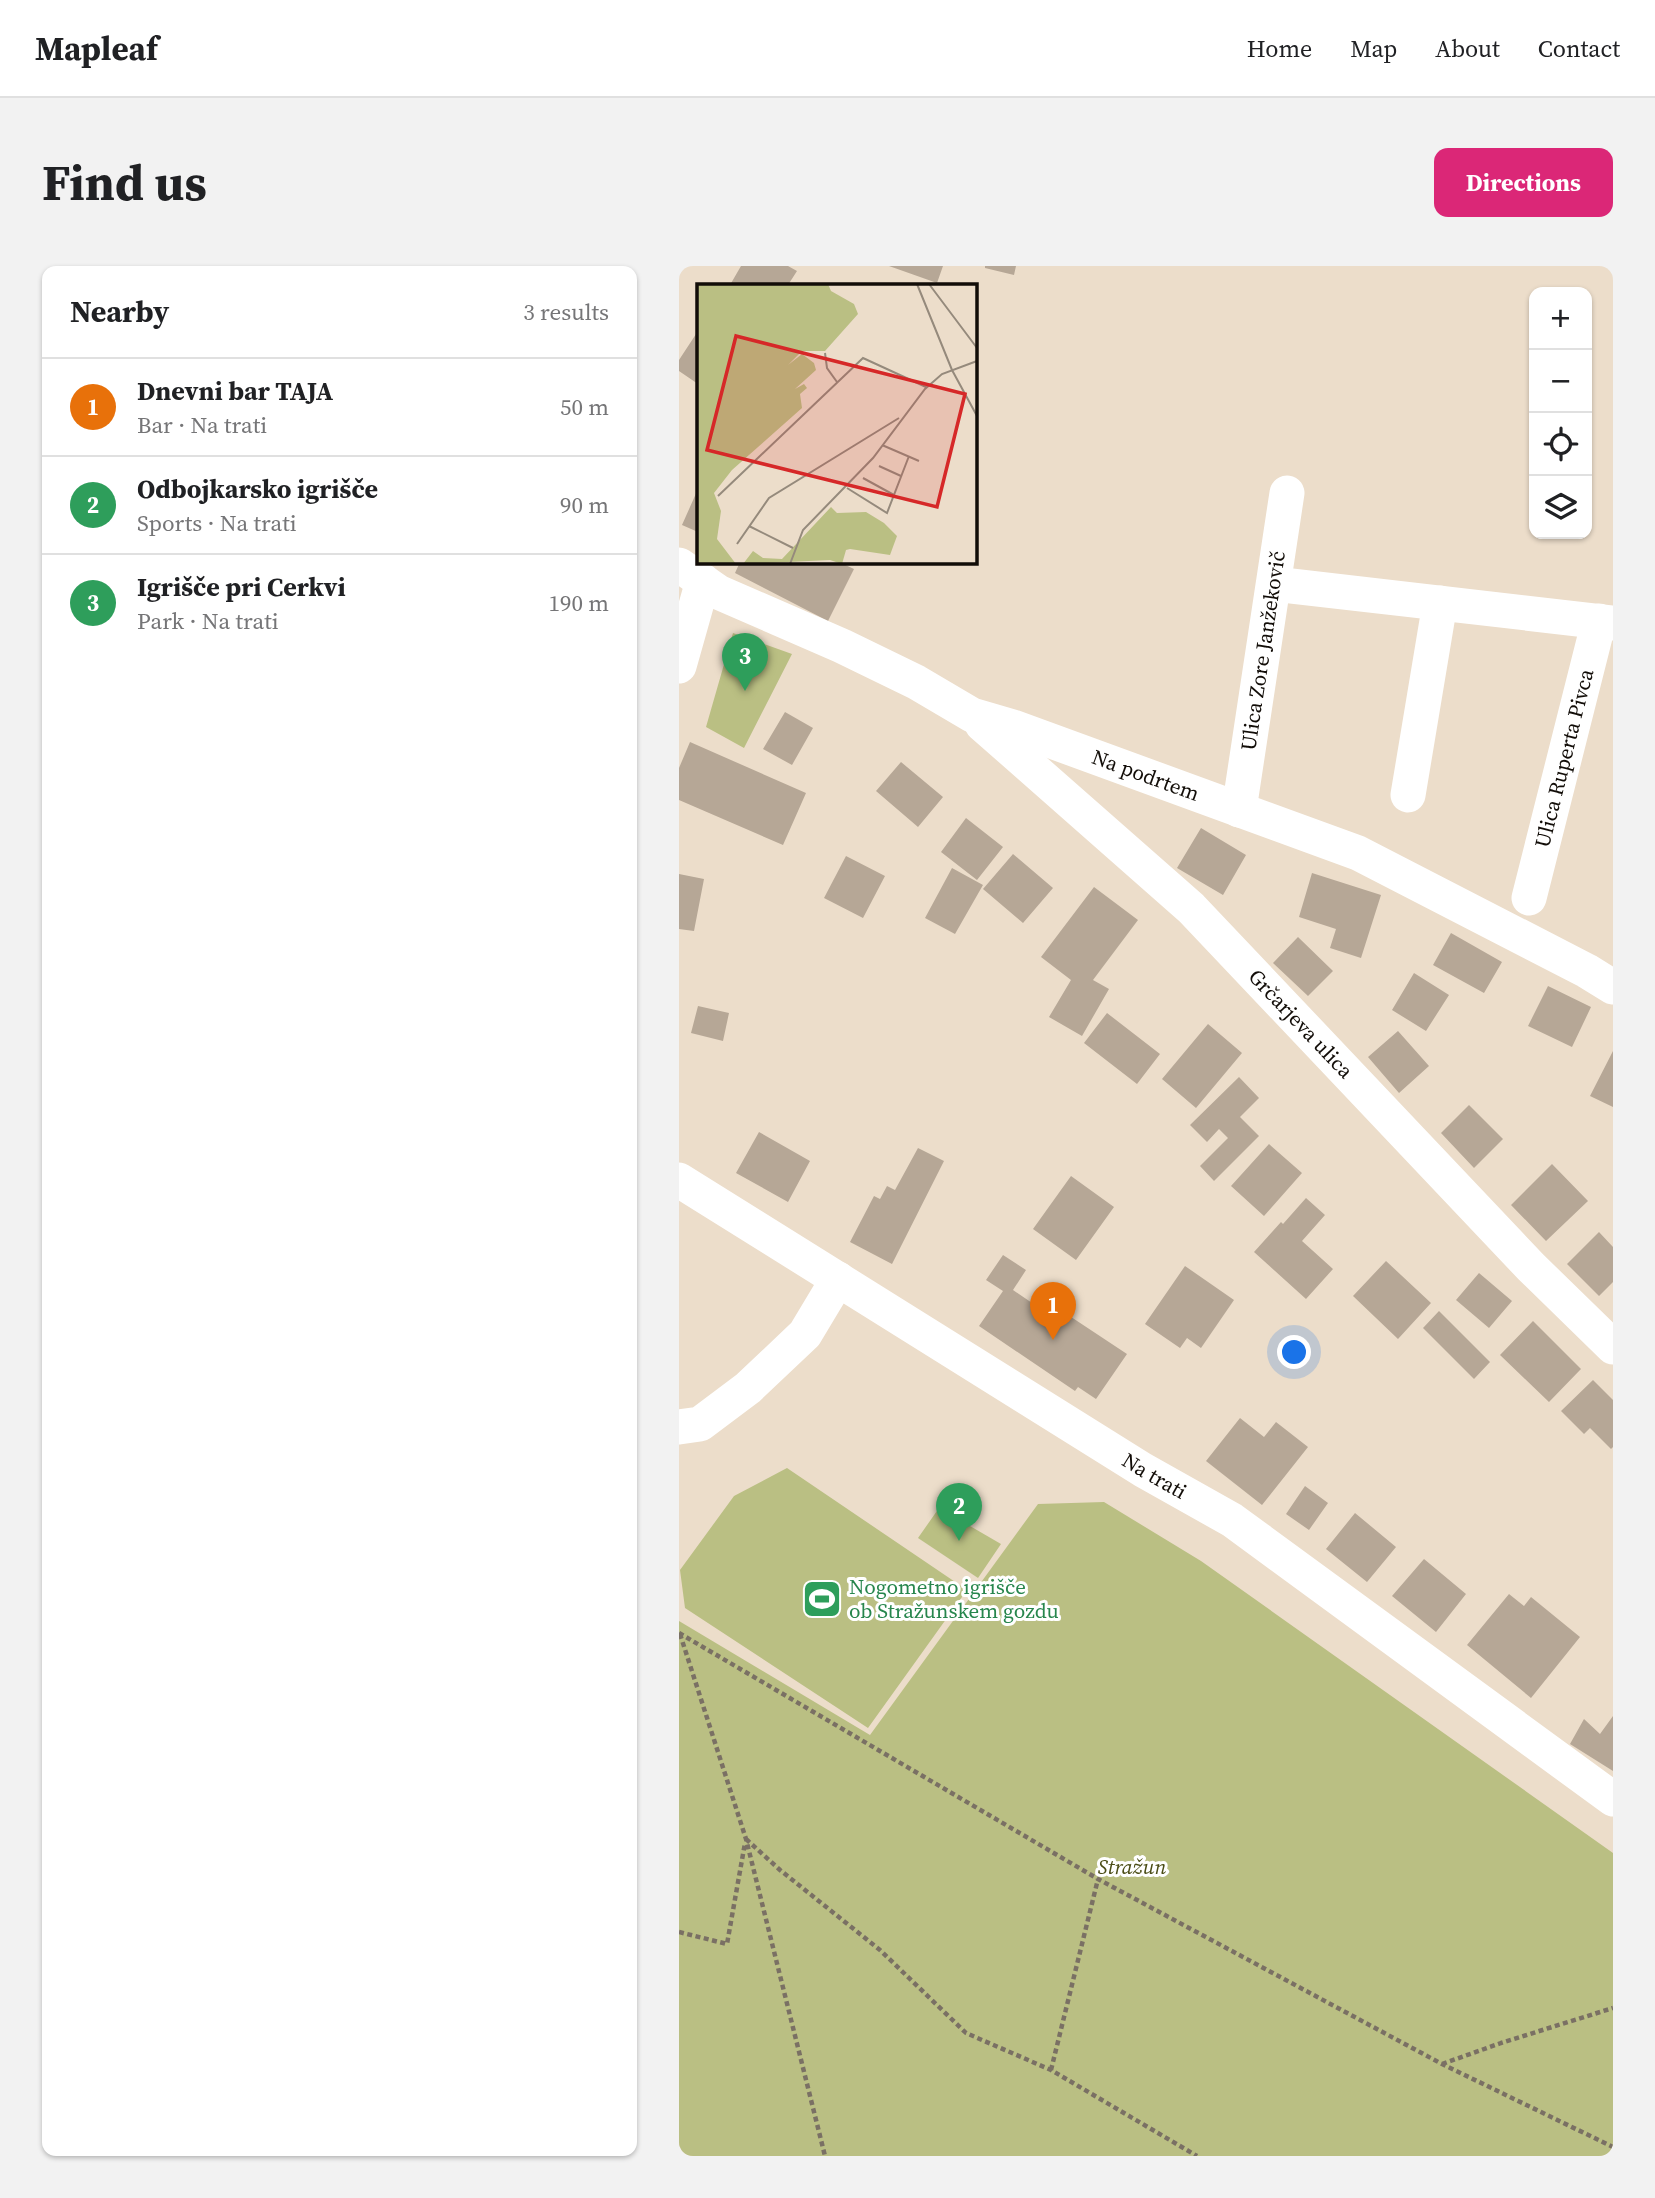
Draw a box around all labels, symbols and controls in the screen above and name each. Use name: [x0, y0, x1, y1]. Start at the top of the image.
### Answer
text: Mapleaf: [35, 26, 158, 71]
text: Home: [1247, 32, 1312, 65]
text: Map: [1350, 32, 1397, 65]
text: About: [1435, 32, 1500, 65]
text: Contact: [1538, 32, 1620, 65]
button: Directions: [1434, 148, 1613, 217]
text: Find us: [42, 149, 207, 216]
inset map: [697, 284, 977, 564]
map controls: [1529, 287, 1592, 539]
button: +: [1529, 287, 1592, 350]
text: Nearby: [70, 291, 169, 332]
text: 3 results: [523, 296, 609, 328]
button: −: [1529, 350, 1592, 413]
text: Dnevni bar TAJA: [137, 373, 333, 409]
text: 1: [87, 391, 99, 423]
text: 50 m: [560, 391, 609, 423]
text: Bar · Na trati: [137, 409, 267, 441]
button: locate: [1529, 413, 1592, 476]
text: Odbojkarsko igrišče: [137, 471, 378, 507]
button: layers: [1529, 476, 1592, 539]
text: 2: [87, 489, 99, 521]
text: 90 m: [560, 489, 609, 521]
text: Sports · Na trati: [137, 507, 297, 539]
street label: Ulica Zore Janžekovič: [1233, 549, 1292, 753]
text: Igrišče pri Cerkvi: [137, 569, 346, 605]
text: 3: [87, 587, 99, 619]
text: 190 m: [548, 587, 609, 619]
text: Park · Na trati: [137, 605, 279, 637]
pin: 3: [722, 633, 768, 691]
street label: Ulica Ruperta Pivca: [1527, 665, 1600, 851]
street label: Na podrtem: [1088, 742, 1204, 808]
street label: Grčarjeva ulica: [1242, 962, 1360, 1085]
pin: 1: [1030, 1282, 1076, 1340]
your location: [1277, 1335, 1311, 1369]
street label: Na trati: [1117, 1446, 1192, 1506]
pin: 2: [936, 1483, 982, 1541]
place label: Nogometno igrišče ob Stražunskem gozdu: [849, 1572, 1059, 1625]
sports icon: Nogometno igrišče ob Stražunskem gozdu: [801, 1578, 843, 1620]
park label: Stražun: [1098, 1852, 1166, 1881]

